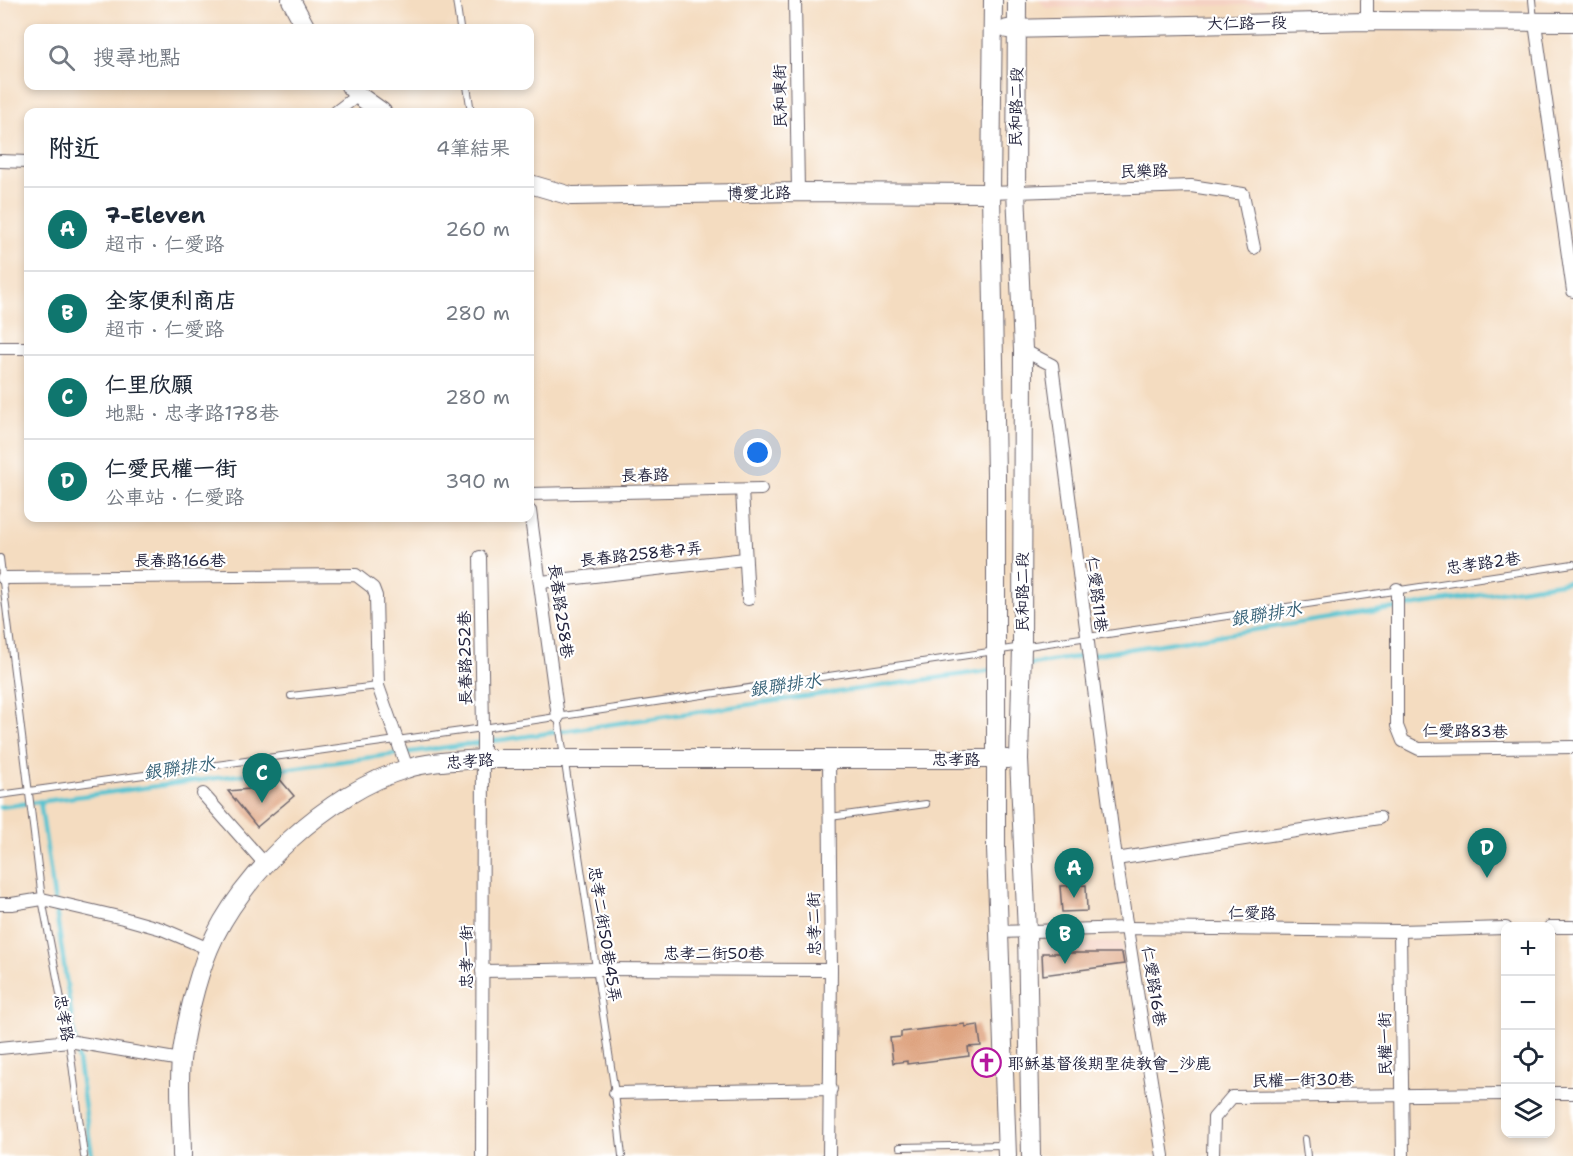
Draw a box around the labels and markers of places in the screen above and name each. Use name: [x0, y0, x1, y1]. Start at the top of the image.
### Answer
pin: C: [242, 754, 282, 803]
pin: D: [1468, 828, 1506, 878]
pin: A: [1054, 848, 1094, 898]
pin: B: [1046, 914, 1084, 964]
church icon: 耶穌基督後期聖徒教會_沙鹿: [971, 1047, 1003, 1079]
place label: 耶穌基督後期聖徒教會_沙鹿: [1008, 1053, 1211, 1074]

